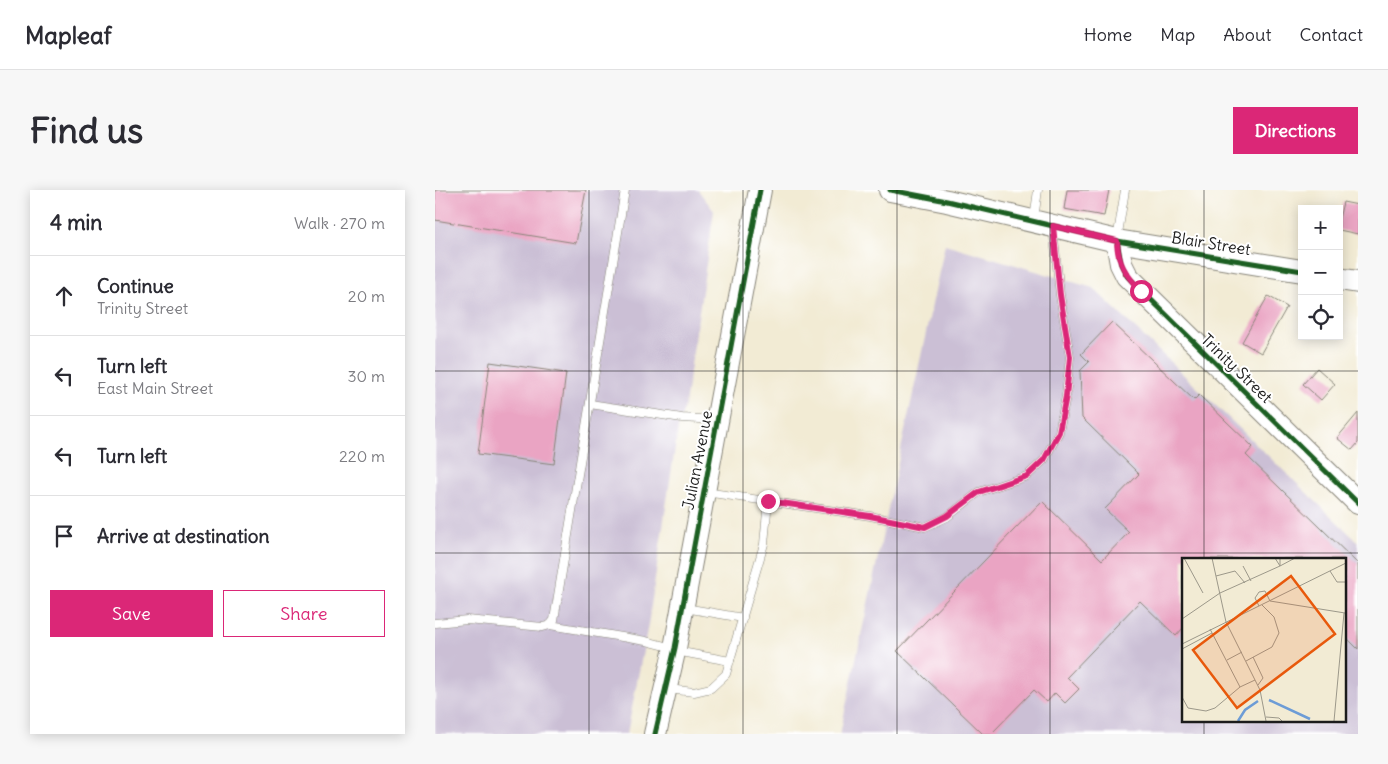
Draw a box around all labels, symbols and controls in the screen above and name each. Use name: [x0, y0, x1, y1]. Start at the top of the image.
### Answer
text: Mapleaf: [25, 20, 112, 50]
text: Home: [1084, 23, 1132, 46]
text: Map: [1160, 23, 1195, 46]
text: About: [1223, 23, 1271, 46]
text: Contact: [1299, 23, 1363, 46]
button: Directions: [1233, 107, 1358, 154]
text: Find us: [30, 108, 143, 152]
map controls: [1298, 205, 1343, 340]
button: +: [1298, 205, 1343, 250]
text: 4 min: [50, 209, 102, 236]
text: Walk · 270 m: [294, 213, 385, 233]
street label: Blair Street: [1170, 227, 1253, 259]
button: −: [1298, 250, 1343, 295]
text: Continue: [97, 274, 174, 298]
route start: [1130, 280, 1153, 303]
icon: ahead: [50, 282, 78, 310]
text: 20 m: [348, 286, 385, 306]
button: locate: [1298, 295, 1343, 340]
text: Trinity Street: [97, 298, 188, 318]
street label: Trinity Street: [1197, 329, 1277, 407]
text: Turn left: [97, 354, 167, 378]
icon: left: [50, 362, 78, 390]
text: 30 m: [348, 366, 385, 386]
text: East Main Street: [97, 378, 213, 398]
street label: Julian Avenue: [678, 409, 716, 511]
icon: left: [50, 442, 78, 470]
text: Turn left: [97, 444, 167, 468]
text: 220 m: [339, 446, 385, 466]
route end: [757, 490, 780, 513]
icon: arrive: [50, 522, 78, 550]
text: Arrive at destination: [97, 524, 270, 548]
inset map: [1182, 558, 1346, 722]
button: Save: [50, 590, 213, 637]
button: Share: [223, 590, 385, 637]

